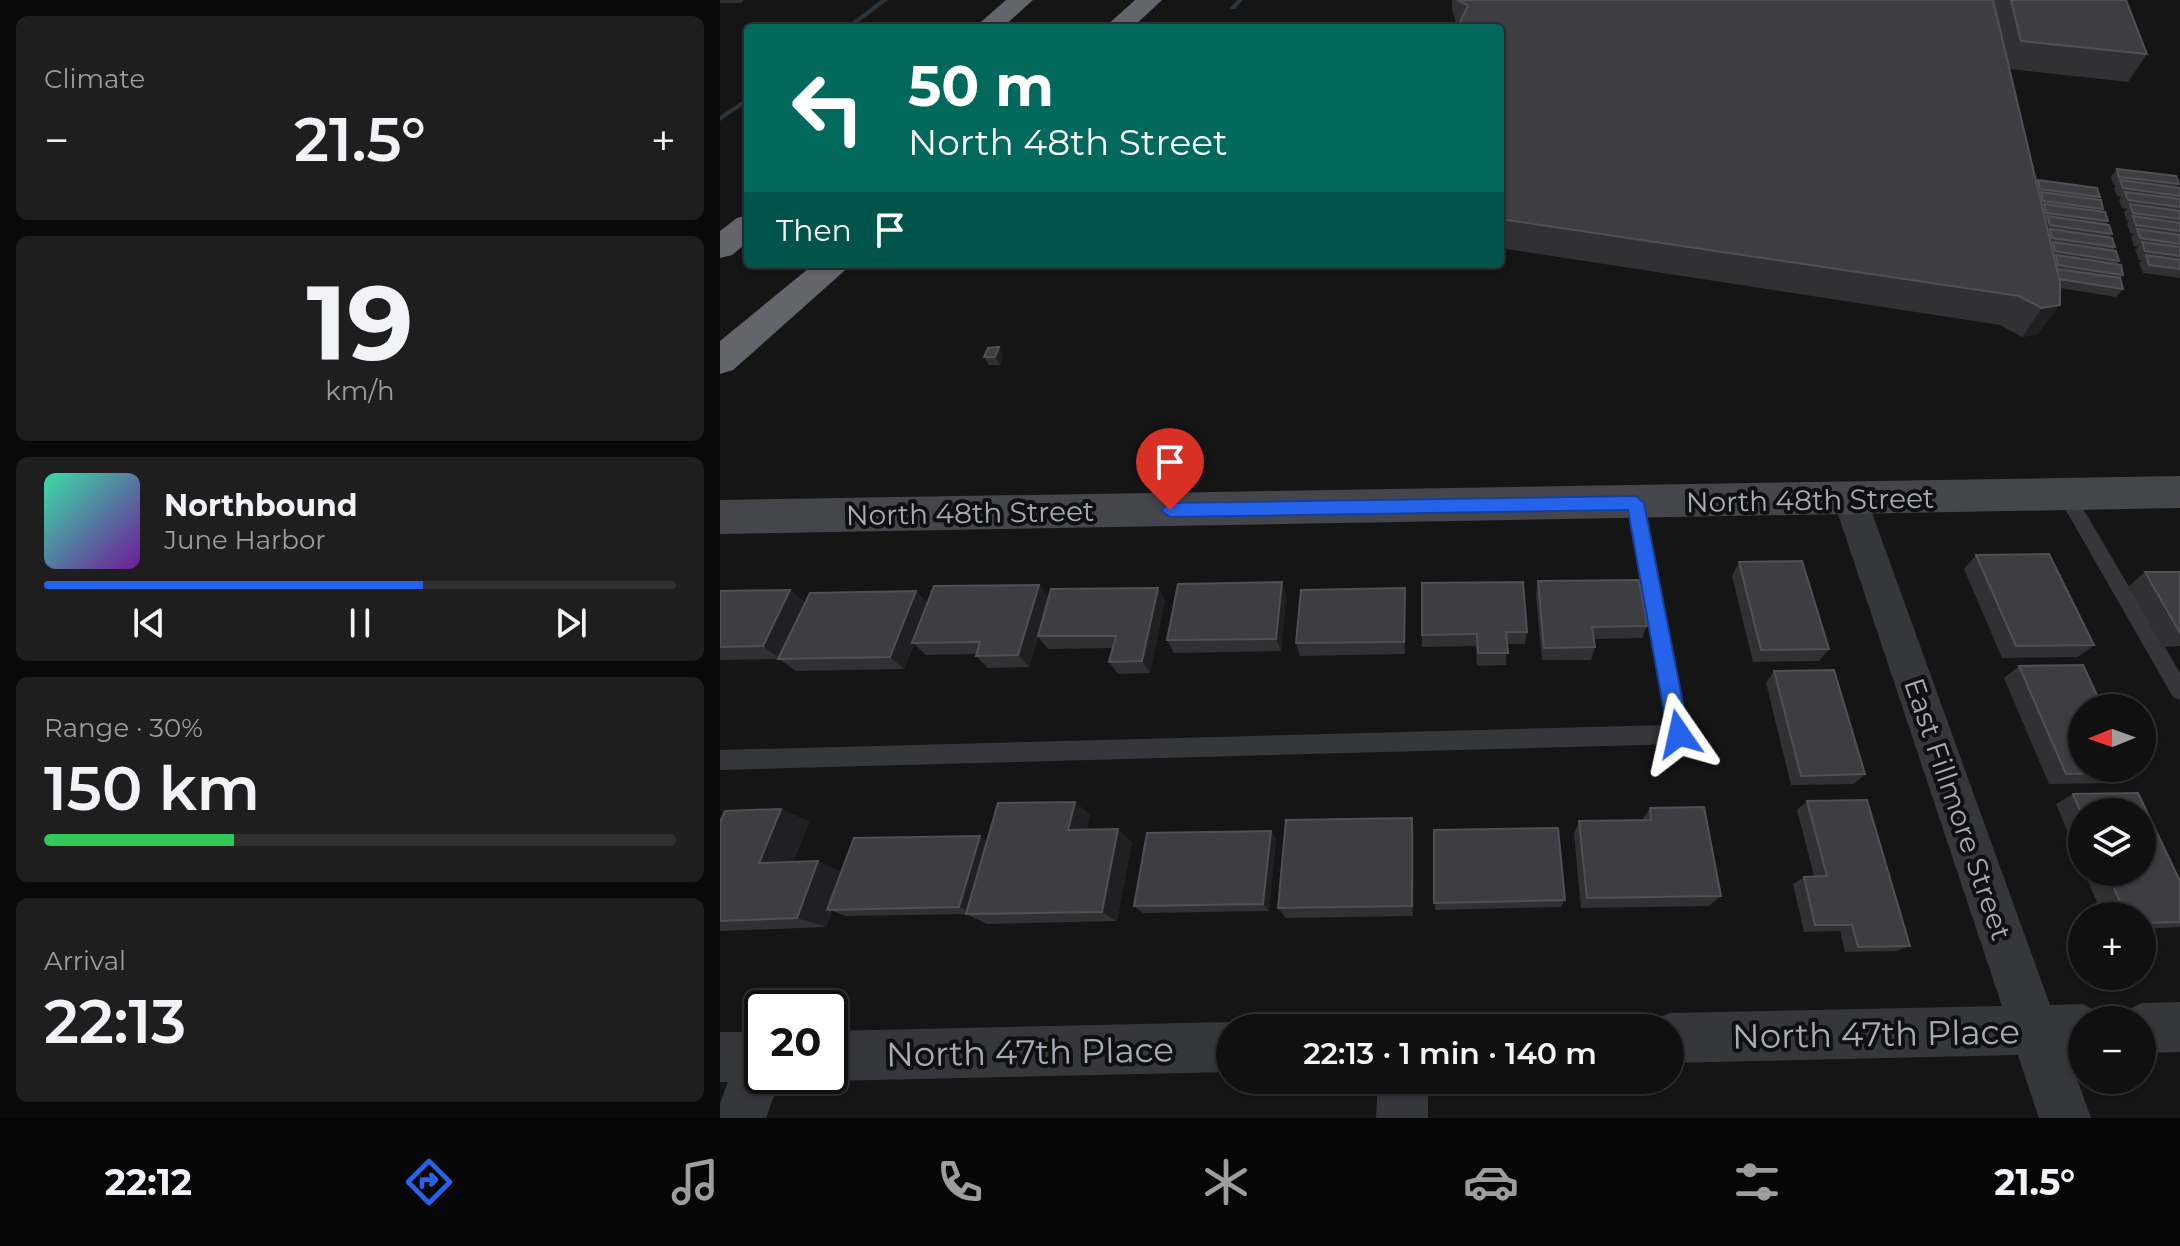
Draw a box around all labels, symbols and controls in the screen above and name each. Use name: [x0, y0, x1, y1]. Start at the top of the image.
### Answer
text: 50 m: [908, 52, 1054, 120]
icon: left: [776, 56, 880, 160]
text: Climate: [44, 63, 145, 95]
text: 21.5°: [294, 103, 426, 176]
text: −: [44, 113, 69, 167]
text: +: [651, 113, 676, 167]
text: North 48th Street: [908, 120, 1228, 164]
icon: arrive: [868, 208, 912, 252]
text: Then: [776, 212, 852, 249]
text: 19: [306, 259, 414, 386]
text: km/h: [325, 375, 395, 407]
pin: [1136, 428, 1204, 510]
icon: arrive: [1148, 440, 1192, 484]
street label: North 48th Street: [1685, 481, 1935, 519]
text: Northbound: [164, 487, 358, 524]
street label: North 48th Street: [845, 494, 1095, 532]
text: June Harbor: [164, 524, 326, 556]
icon: previous: [127, 601, 171, 645]
icon: pause: [338, 601, 382, 645]
icon: next: [549, 601, 593, 645]
street label: East Fillmore Street: [1897, 674, 2019, 944]
position arrow: [1637, 692, 1721, 776]
north arrow: [2068, 694, 2156, 782]
map controls: [2068, 694, 2156, 1094]
text: Range · 30%: [44, 712, 203, 744]
text: 150 km: [44, 752, 260, 825]
button: layers: [2068, 798, 2156, 886]
button: +: [2068, 902, 2156, 990]
text: Arrival: [44, 945, 126, 977]
text: 22:13: [44, 985, 186, 1058]
speed limit sign: 20: [744, 990, 848, 1094]
button: −: [2068, 1006, 2156, 1094]
street label: North 47th Place: [1732, 1010, 2020, 1058]
street label: North 47th Place: [886, 1028, 1174, 1076]
text: 22:13 · 1 min · 140 m: [1303, 1035, 1597, 1072]
icon: directions: [401, 1154, 457, 1210]
icon: music: [667, 1154, 723, 1210]
icon: phone: [932, 1154, 988, 1210]
icon: climate: [1198, 1154, 1254, 1210]
icon: car: [1463, 1154, 1519, 1210]
icon: filters: [1729, 1154, 1785, 1210]
text: 22:12: [105, 1160, 192, 1204]
text: 21.5°: [1994, 1160, 2075, 1204]

